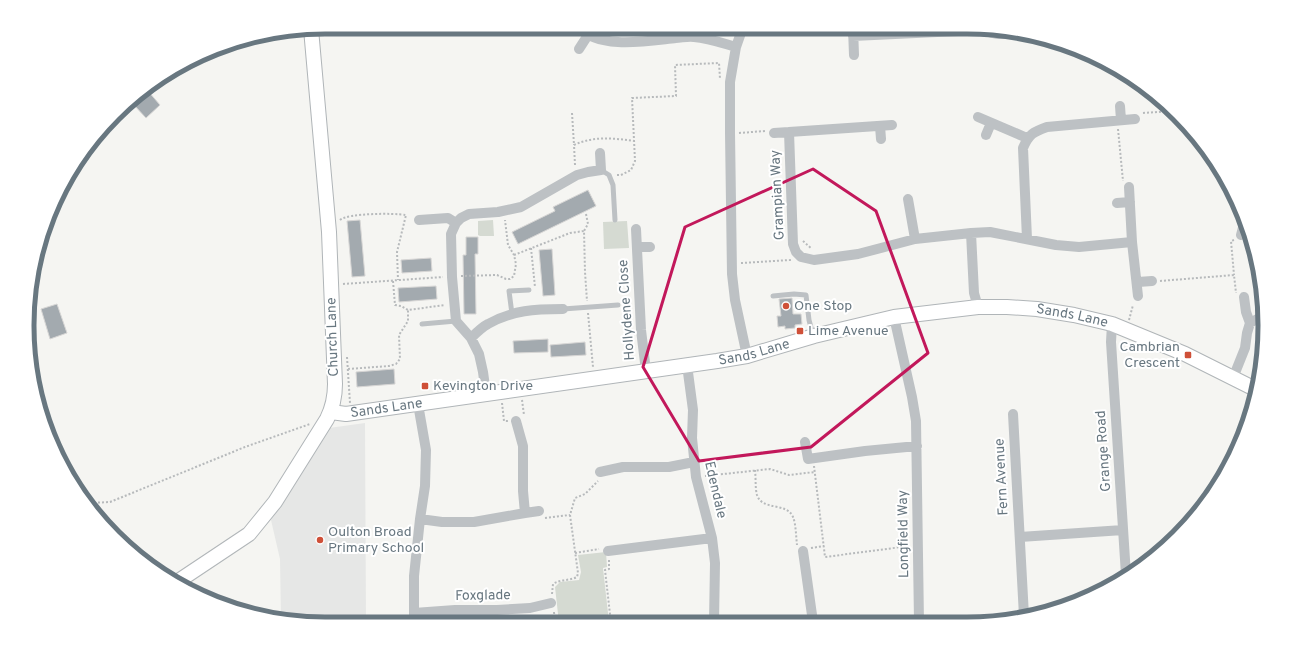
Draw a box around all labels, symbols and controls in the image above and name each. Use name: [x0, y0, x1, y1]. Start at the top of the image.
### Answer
street label: Grampian Way: [767, 149, 789, 241]
street label: Hollydene Close: [615, 259, 639, 361]
street label: Church Lane: [323, 297, 343, 377]
place label: One Stop: [794, 298, 852, 315]
marker: One Stop: [781, 301, 791, 311]
street label: Sands Lane: [1035, 301, 1110, 331]
place label: Lime Avenue: [808, 323, 889, 340]
marker: Lime Avenue: [795, 326, 805, 336]
street label: Sands Lane: [717, 335, 792, 369]
place label: Cambrian Crescent: [1119, 339, 1180, 372]
marker: Cambrian Crescent: [1183, 350, 1193, 360]
place label: Kevington Drive: [433, 378, 533, 395]
marker: Kevington Drive: [420, 381, 430, 391]
street label: Sands Lane: [349, 395, 424, 422]
street label: Grange Road: [1093, 410, 1115, 492]
street label: Fern Avenue: [991, 438, 1013, 516]
street label: Edendale: [700, 460, 730, 520]
street label: Longfield Way: [895, 490, 913, 578]
place label: Oulton Broad Primary School: [328, 524, 424, 557]
marker: Oulton Broad Primary School: [315, 535, 325, 545]
street label: Foxglade: [455, 587, 511, 605]

